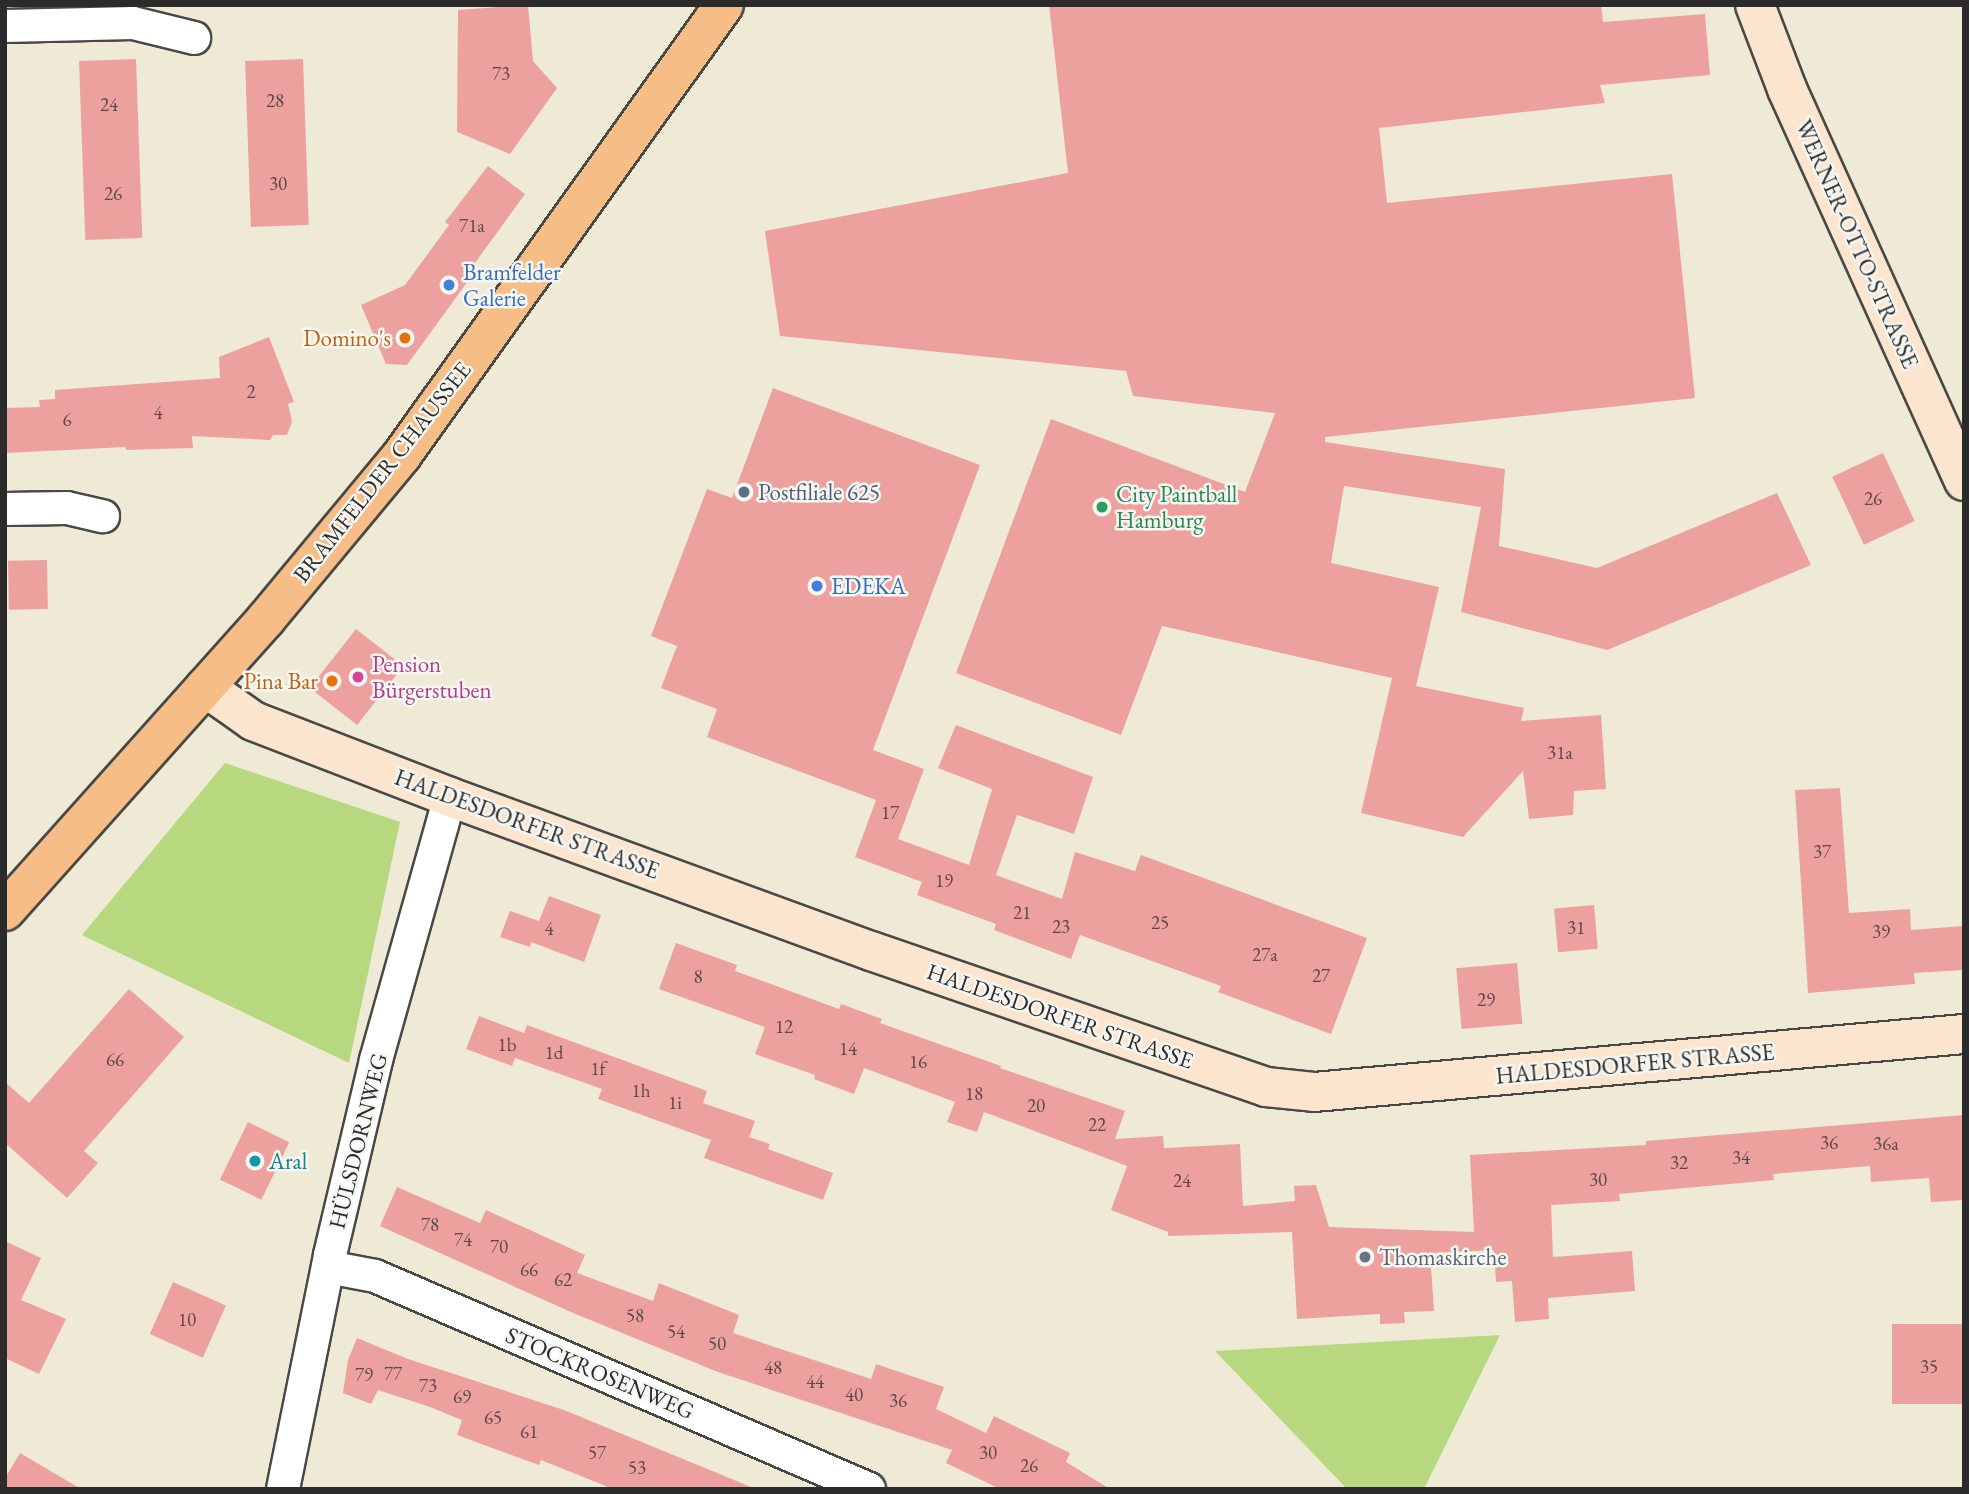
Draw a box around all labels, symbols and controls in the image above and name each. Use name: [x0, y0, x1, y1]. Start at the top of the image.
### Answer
house number: 73: [492, 63, 510, 85]
house number: 28: [266, 90, 284, 112]
house number: 24: [100, 94, 118, 116]
street label: WERNER-OTTO-STRASSE: [1790, 115, 1924, 373]
house number: 30: [269, 173, 287, 195]
house number: 26: [104, 183, 122, 205]
house number: 71a: [459, 215, 485, 237]
place label: Bramfelder Galerie: [463, 258, 561, 312]
marker: Bramfelder Galerie: [441, 277, 457, 293]
place label: Domino's: [303, 324, 391, 352]
marker: Domino's: [397, 330, 413, 346]
street label: BRAMFELDER CHAUSSEE: [287, 356, 477, 588]
house number: 2: [246, 381, 256, 403]
house number: 4: [153, 402, 163, 424]
house number: 6: [62, 409, 72, 431]
place label: Postfiliale 625: [758, 478, 880, 506]
place label: City Paintball Hamburg: [1116, 480, 1237, 534]
marker: Postfiliale 625: [736, 484, 752, 500]
house number: 26: [1864, 488, 1882, 510]
marker: City Paintball Hamburg: [1094, 499, 1110, 515]
place label: EDEKA: [831, 572, 906, 600]
marker: EDEKA: [809, 578, 825, 594]
place label: Pension Bürgerstuben: [372, 650, 492, 704]
place label: Pina Bar: [243, 667, 318, 695]
marker: Pension Bürgerstuben: [350, 669, 366, 685]
marker: Pina Bar: [324, 673, 340, 689]
house number: 31a: [1547, 742, 1573, 764]
street label: HALDESDORFER STRASSE: [391, 763, 663, 885]
house number: 17: [881, 802, 899, 824]
house number: 37: [1813, 841, 1831, 863]
house number: 19: [935, 870, 953, 892]
house number: 21: [1013, 902, 1031, 924]
house number: 25: [1151, 912, 1169, 934]
house number: 23: [1052, 916, 1070, 938]
house number: 31: [1567, 917, 1585, 939]
house number: 4: [544, 918, 554, 940]
house number: 39: [1872, 921, 1890, 943]
house number: 27a: [1252, 944, 1278, 966]
street label: HALDESDORFER STRASSE: [923, 957, 1197, 1075]
house number: 27: [1312, 965, 1330, 987]
house number: 8: [693, 966, 703, 988]
house number: 29: [1477, 989, 1495, 1011]
house number: 12: [775, 1016, 793, 1038]
house number: 1b: [498, 1034, 516, 1056]
house number: 14: [839, 1038, 857, 1060]
street label: HALDESDORFER STRASSE: [1494, 1038, 1776, 1090]
house number: 1d: [545, 1042, 563, 1064]
house number: 66: [106, 1049, 124, 1071]
street label: HÜLSDORNWEG: [323, 1050, 393, 1232]
house number: 16: [909, 1051, 927, 1073]
house number: 1f: [590, 1058, 606, 1080]
house number: 1h: [632, 1080, 650, 1102]
house number: 18: [965, 1083, 983, 1105]
house number: 1i: [668, 1092, 682, 1114]
house number: 20: [1027, 1095, 1045, 1117]
house number: 22: [1088, 1114, 1106, 1136]
house number: 36: [1820, 1132, 1838, 1154]
house number: 36a: [1873, 1133, 1899, 1155]
place label: Aral: [269, 1147, 307, 1175]
house number: 34: [1732, 1147, 1750, 1169]
house number: 32: [1670, 1152, 1688, 1174]
marker: Aral: [247, 1153, 263, 1169]
house number: 30: [1589, 1169, 1607, 1191]
house number: 24: [1173, 1170, 1191, 1192]
house number: 78: [421, 1214, 439, 1236]
house number: 74: [454, 1229, 472, 1251]
house number: 70: [490, 1236, 508, 1258]
place label: Thomaskirche: [1379, 1243, 1506, 1271]
marker: Thomaskirche: [1357, 1249, 1373, 1265]
house number: 66: [520, 1259, 538, 1281]
house number: 62: [554, 1269, 572, 1291]
house number: 58: [626, 1305, 644, 1327]
house number: 10: [178, 1309, 196, 1331]
street label: STOCKROSENWEG: [502, 1321, 698, 1425]
house number: 54: [667, 1321, 685, 1343]
house number: 50: [708, 1333, 726, 1355]
house number: 35: [1920, 1356, 1938, 1378]
house number: 48: [764, 1357, 782, 1379]
house number: 77: [384, 1363, 402, 1385]
house number: 79: [355, 1364, 373, 1386]
house number: 44: [806, 1371, 824, 1393]
house number: 73: [419, 1375, 437, 1397]
house number: 40: [845, 1384, 863, 1406]
house number: 69: [453, 1386, 471, 1408]
house number: 36: [889, 1390, 907, 1412]
house number: 65: [484, 1407, 502, 1429]
house number: 61: [520, 1421, 538, 1443]
house number: 57: [588, 1442, 606, 1464]
house number: 30: [979, 1442, 997, 1464]
house number: 26: [1020, 1455, 1038, 1477]
house number: 53: [628, 1457, 646, 1479]

